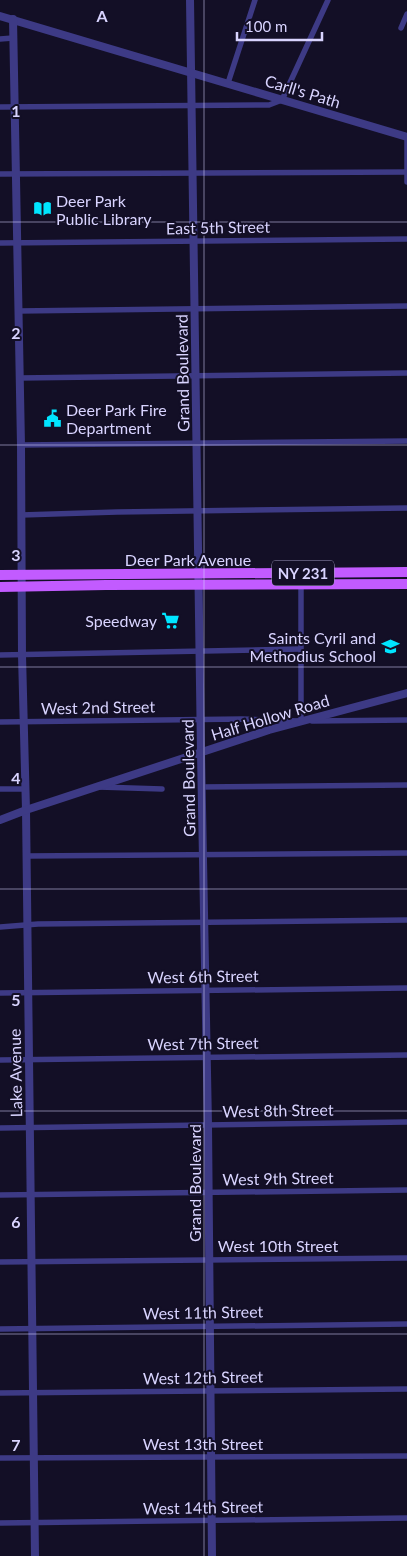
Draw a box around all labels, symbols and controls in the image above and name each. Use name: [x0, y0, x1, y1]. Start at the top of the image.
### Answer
text: A: [95, 6, 108, 25]
scale bar: [237, 10, 322, 42]
text: 100 m: [245, 17, 287, 35]
street label: Carll's Path: [263, 71, 343, 111]
text: 1: [11, 101, 21, 120]
place label: Deer Park Public Library: [56, 191, 152, 228]
library icon: Deer Park Public Library: [32, 199, 52, 219]
street label: East 5th Street: [166, 217, 270, 237]
street label: Grand Boulevard: [171, 314, 193, 432]
text: 2: [11, 323, 21, 342]
place label: Deer Park Fire Department: [66, 400, 167, 437]
public building icon: Deer Park Fire Department: [42, 408, 62, 428]
text: 3: [11, 545, 21, 564]
street label: Deer Park Avenue: [125, 550, 251, 569]
road number: NY 231: [272, 560, 334, 586]
supermarket icon: Speedway: [161, 610, 181, 630]
place label: Speedway: [85, 611, 158, 630]
place label: Saints Cyril and Methodius School: [249, 628, 376, 665]
school or university icon: Saints Cyril and Methodius School: [380, 636, 400, 656]
street label: Half Hollow Road: [209, 690, 331, 744]
street label: West 2nd Street: [41, 696, 156, 717]
street label: Grand Boulevard: [177, 719, 199, 837]
text: 4: [11, 768, 21, 787]
street label: West 6th Street: [147, 966, 259, 986]
text: 5: [11, 990, 21, 1009]
street label: Lake Avenue: [5, 1028, 25, 1118]
street label: West 7th Street: [147, 1033, 259, 1053]
street label: West 8th Street: [222, 1100, 334, 1120]
street label: Grand Boulevard: [185, 1124, 204, 1242]
street label: West 9th Street: [222, 1168, 334, 1188]
text: 6: [11, 1212, 21, 1231]
street label: West 10th Street: [218, 1236, 338, 1255]
street label: West 11th Street: [143, 1301, 264, 1323]
street label: West 12th Street: [143, 1366, 264, 1388]
street label: West 13th Street: [143, 1434, 263, 1453]
text: 7: [11, 1435, 21, 1454]
street label: West 14th Street: [143, 1496, 264, 1518]

